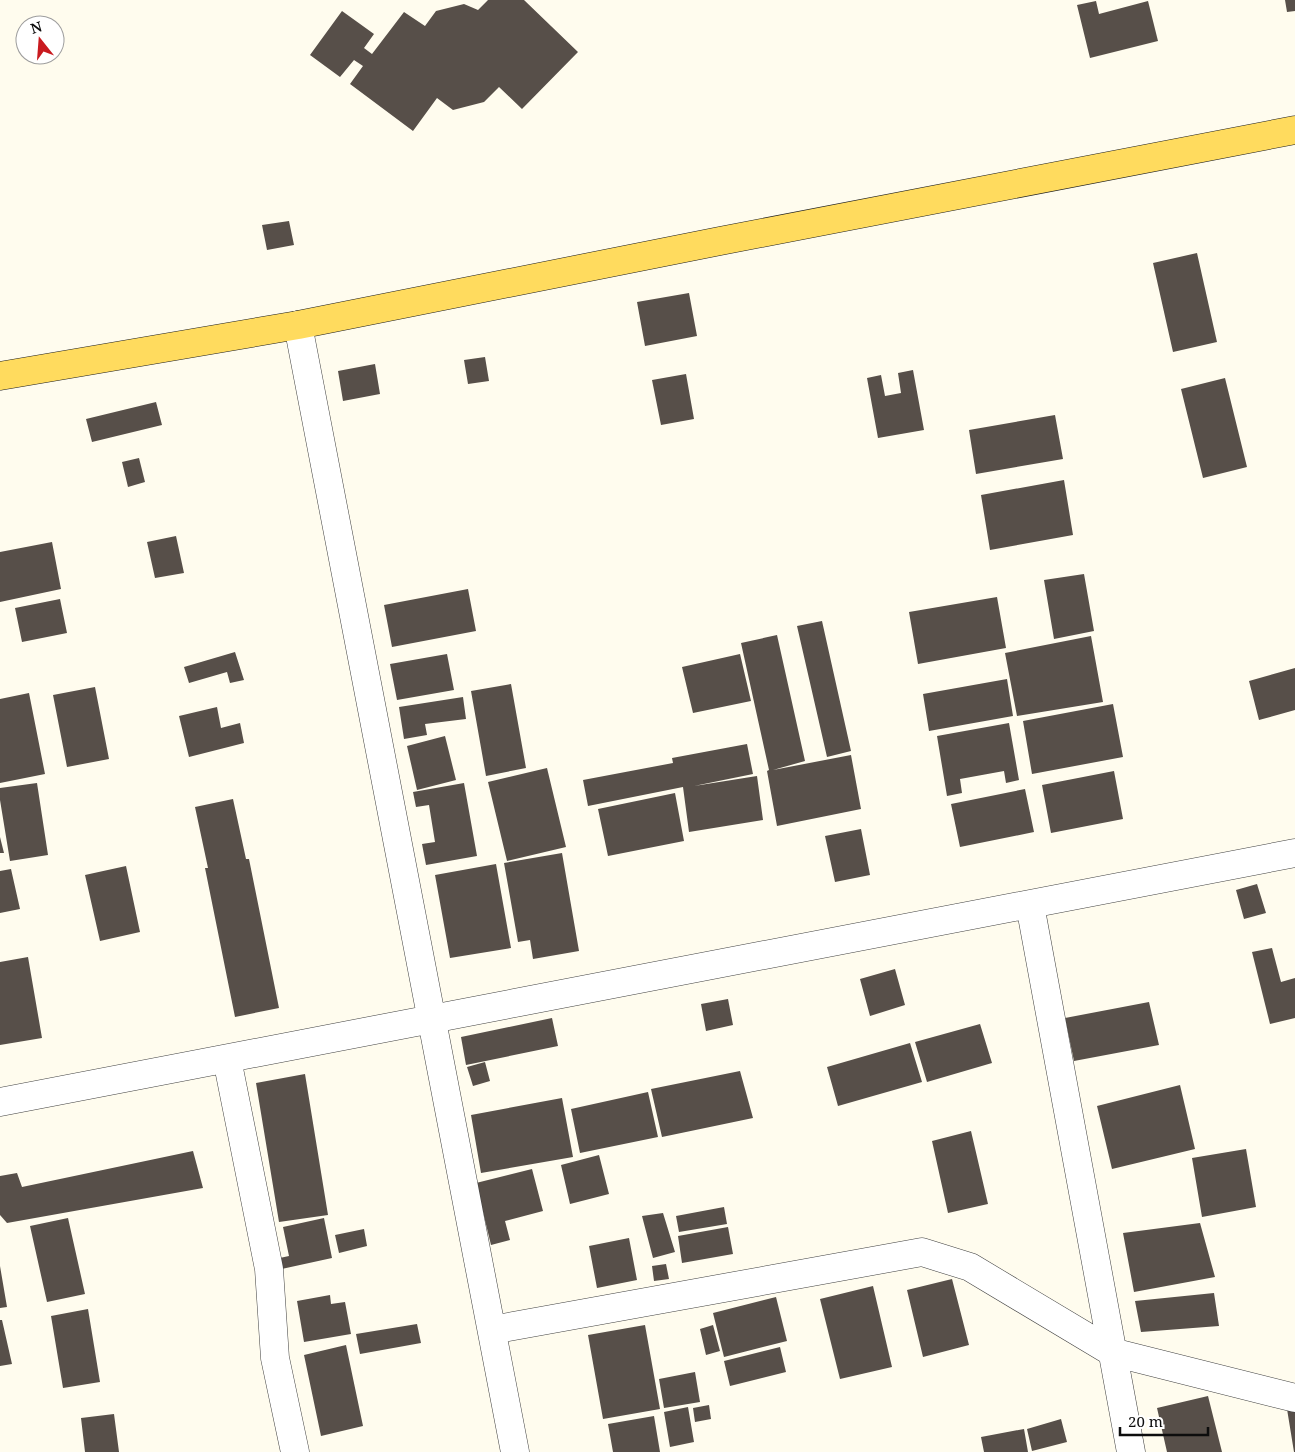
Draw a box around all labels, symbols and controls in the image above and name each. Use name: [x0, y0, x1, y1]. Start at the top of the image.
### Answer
north arrow: [15, 15, 65, 65]
text: N: [28, 16, 44, 38]
scale bar: [1120, 1404, 1208, 1436]
text: 20 m: [1128, 1411, 1163, 1431]

